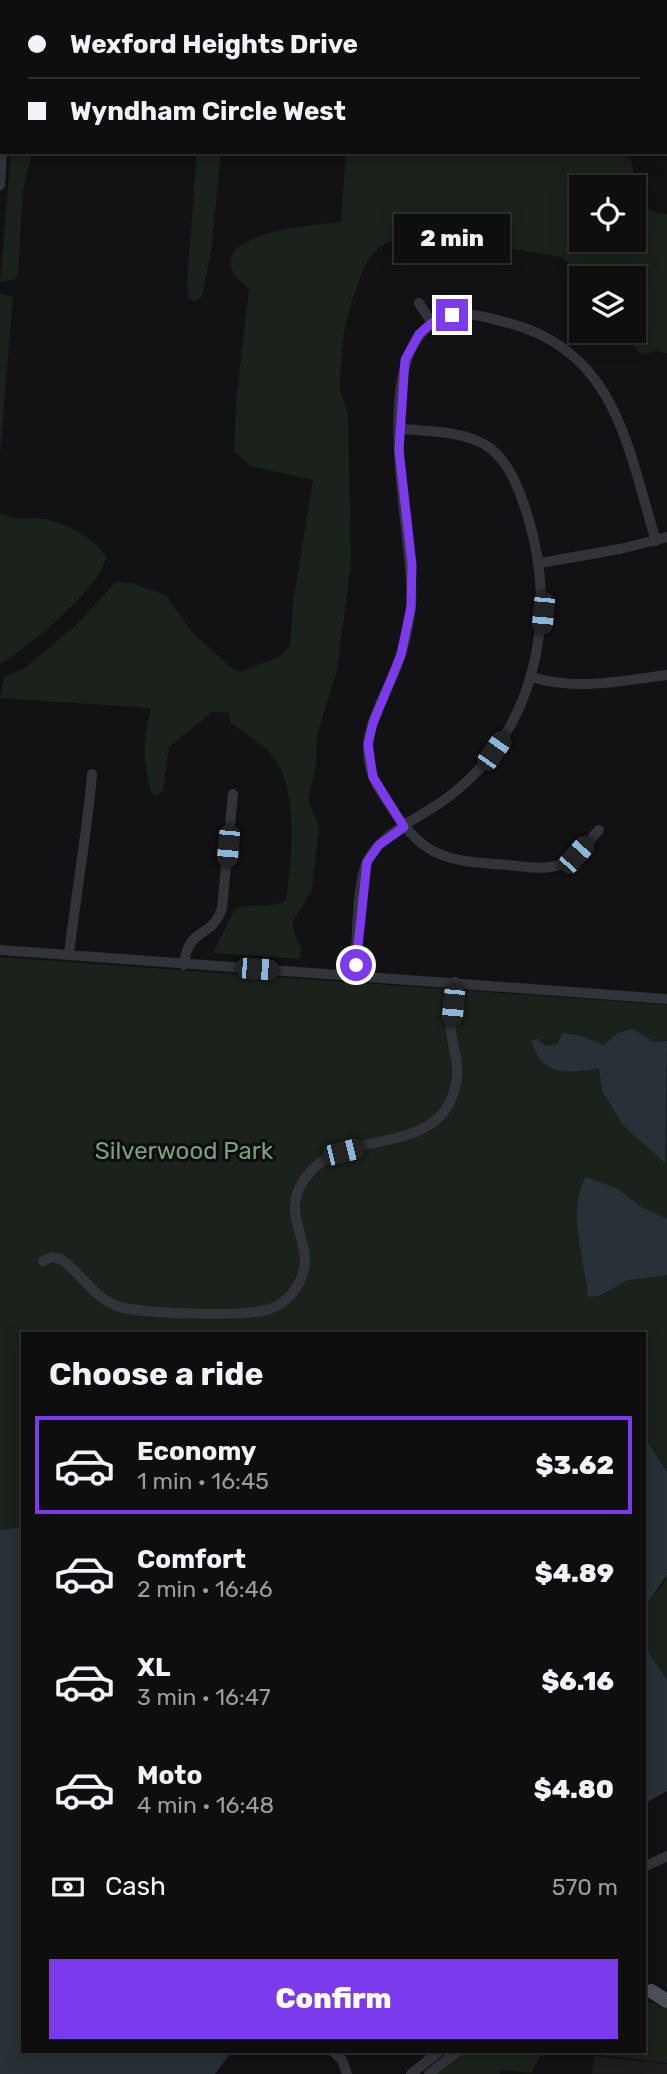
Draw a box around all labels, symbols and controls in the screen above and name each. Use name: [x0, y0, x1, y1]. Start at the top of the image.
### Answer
text: Wexford Heights Drive: [70, 29, 358, 60]
text: Wyndham Circle West: [70, 96, 346, 127]
map controls: [569, 175, 646, 343]
button: locate: [569, 175, 646, 252]
callout: 2 min: [394, 214, 510, 262]
text: 2 min: [420, 224, 484, 252]
button: layers: [569, 266, 646, 343]
route end: [436, 299, 468, 331]
car: [531, 591, 556, 635]
car: [474, 728, 515, 774]
car: [216, 824, 241, 868]
car: [555, 832, 598, 878]
route start: [340, 949, 372, 981]
car: [236, 957, 279, 981]
car: [441, 983, 466, 1027]
park label: Silverwood Park: [95, 1137, 274, 1165]
car: [321, 1137, 366, 1167]
text: Choose a ride: [49, 1355, 263, 1393]
icon: car: [53, 1434, 116, 1497]
text: Economy: [137, 1436, 256, 1467]
text: $3.62: [536, 1450, 614, 1481]
text: 1 min · 16:45: [137, 1467, 269, 1495]
icon: car: [53, 1542, 116, 1605]
text: Comfort: [137, 1544, 246, 1575]
text: $4.89: [535, 1558, 614, 1589]
text: 2 min · 16:46: [137, 1575, 273, 1603]
icon: car: [53, 1650, 116, 1713]
text: XL: [137, 1652, 170, 1683]
text: $6.16: [541, 1666, 614, 1697]
text: 3 min · 16:47: [137, 1683, 271, 1711]
icon: car: [53, 1758, 116, 1821]
text: Moto: [137, 1760, 202, 1791]
text: $4.80: [534, 1774, 614, 1805]
text: 4 min · 16:48: [137, 1791, 274, 1819]
icon: cash: [49, 1868, 87, 1906]
text: Cash: [105, 1871, 166, 1902]
text: 570 m: [552, 1873, 618, 1901]
button: Confirm: [49, 1959, 618, 2039]

